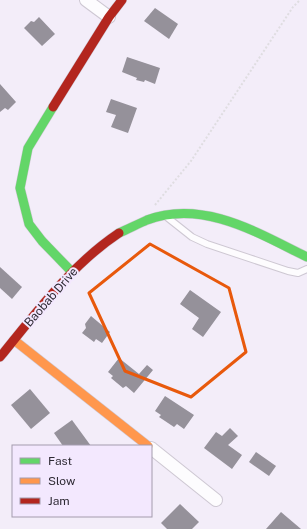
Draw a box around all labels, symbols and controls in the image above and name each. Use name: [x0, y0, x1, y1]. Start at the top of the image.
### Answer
street label: Baobab Drive: [21, 264, 81, 329]
legend: [12, 445, 152, 517]
text: Fast: [48, 454, 73, 468]
text: Slow: [48, 474, 76, 488]
text: Jam: [48, 494, 70, 508]

